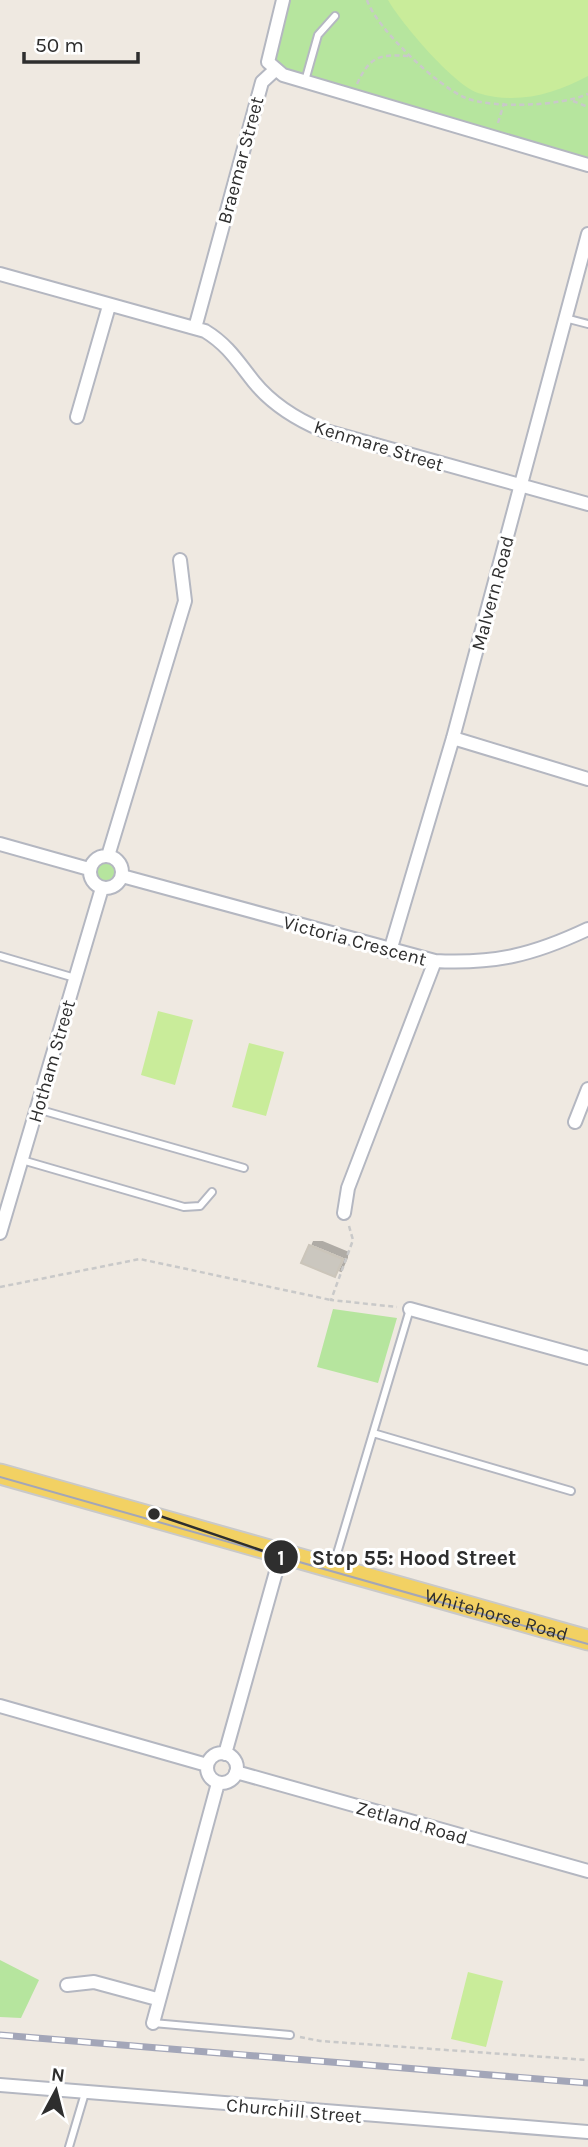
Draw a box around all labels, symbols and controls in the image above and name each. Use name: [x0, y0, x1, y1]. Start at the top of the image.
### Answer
scale bar: [24, 21, 138, 65]
text: 50 m: [35, 33, 84, 57]
street label: Braemar Street: [213, 94, 269, 226]
street label: Kenmare Street: [311, 416, 446, 476]
street label: Malvern Road: [467, 534, 519, 653]
street label: Victoria Crescent: [281, 911, 429, 971]
street label: Hotham Street: [24, 997, 80, 1125]
callout: Stop 55: Hood Street: [263, 1536, 531, 1578]
text: 1: [277, 1546, 285, 1570]
text: Stop 55: Hood Street: [312, 1546, 516, 1570]
street label: Whitehorse Road: [422, 1584, 570, 1646]
street label: Zetland Road: [353, 1797, 470, 1849]
north arrow: [21, 2056, 91, 2126]
text: N: [50, 2063, 66, 2087]
street label: Churchill Street: [225, 2094, 362, 2128]

